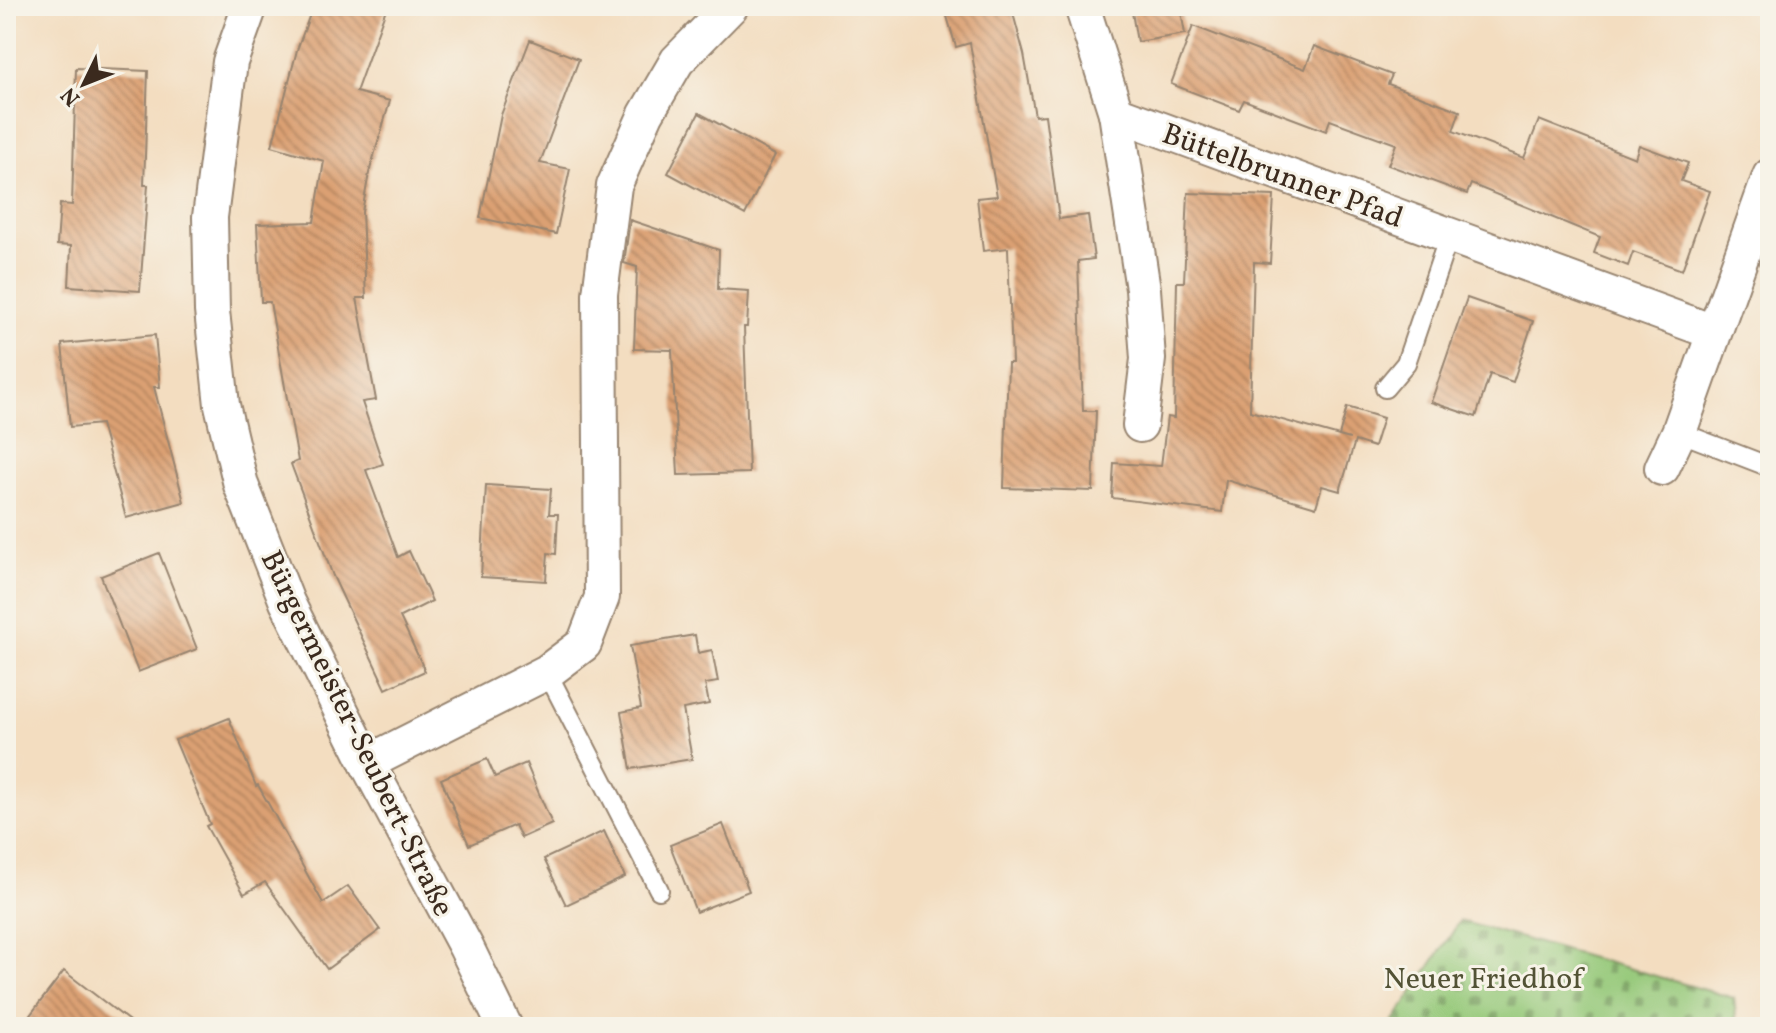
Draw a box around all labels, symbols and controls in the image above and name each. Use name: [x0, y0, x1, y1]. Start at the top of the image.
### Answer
north arrow: [44, 44, 124, 124]
text: N: [54, 80, 88, 112]
street label: Büttelbrunner Pfad: [1156, 114, 1409, 240]
street label: Bürgermeister-Seubert-Straße: [249, 544, 463, 924]
park label: Neuer Friedhof: [1384, 959, 1585, 1001]

